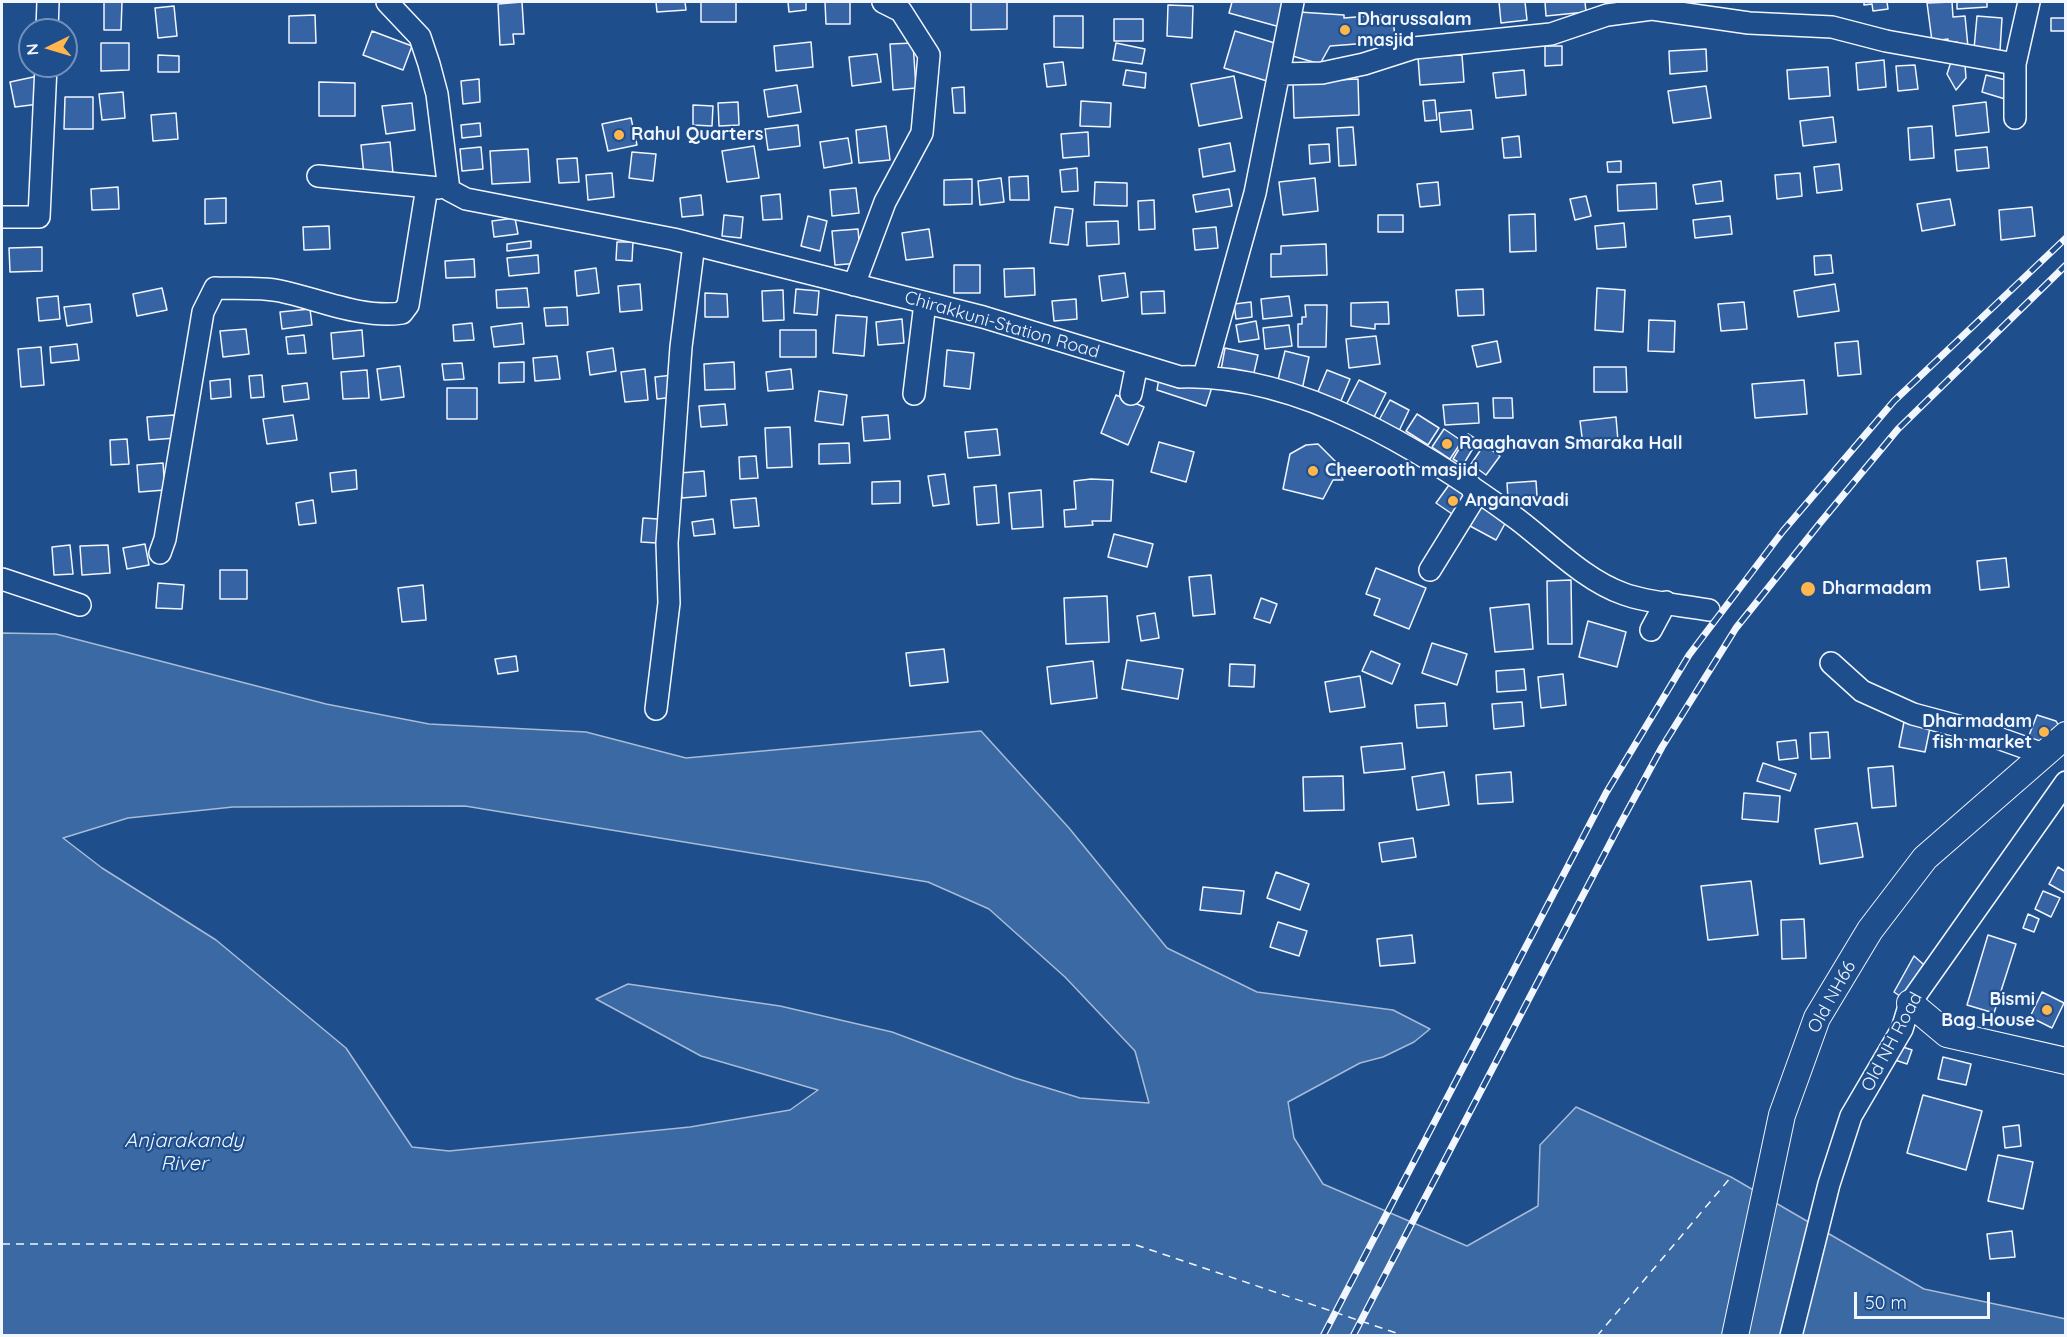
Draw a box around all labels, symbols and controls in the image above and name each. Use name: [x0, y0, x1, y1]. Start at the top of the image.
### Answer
place label: Dharussalam masjid: [1357, 9, 1472, 52]
north arrow: [18, 18, 78, 78]
marker: Dharussalam masjid: [1338, 23, 1352, 37]
text: N: [22, 43, 43, 56]
place label: Rahul Quarters: [631, 124, 763, 146]
marker: Rahul Quarters: [612, 128, 626, 142]
street label: Chirakkuni-Station Road: [902, 287, 1102, 363]
place label: Raaghavan Smaraka Hall: [1459, 433, 1683, 455]
marker: Raaghavan Smaraka Hall: [1440, 437, 1454, 451]
place label: Cheerooth masjid: [1325, 460, 1478, 482]
marker: Cheerooth masjid: [1306, 464, 1320, 478]
place label: Anganavadi: [1465, 490, 1569, 512]
marker: Anganavadi: [1446, 494, 1460, 508]
place label: Dharmadam: [1822, 578, 1932, 600]
marker: Dharmadam: [1799, 580, 1817, 598]
place label: Dharmadam fish market: [1922, 711, 2032, 754]
marker: Dharmadam fish market: [2037, 725, 2051, 739]
street label: Old NH66: [1803, 957, 1861, 1037]
street label: Old NH Road: [1857, 989, 1927, 1095]
place label: Bismi Bag House: [1941, 989, 2035, 1032]
marker: Bismi Bag House: [2040, 1003, 2054, 1017]
water label: Anjarakandy River: [124, 1129, 244, 1176]
scale bar: [1857, 1280, 1994, 1318]
text: 50 m: [1865, 1291, 1907, 1314]

